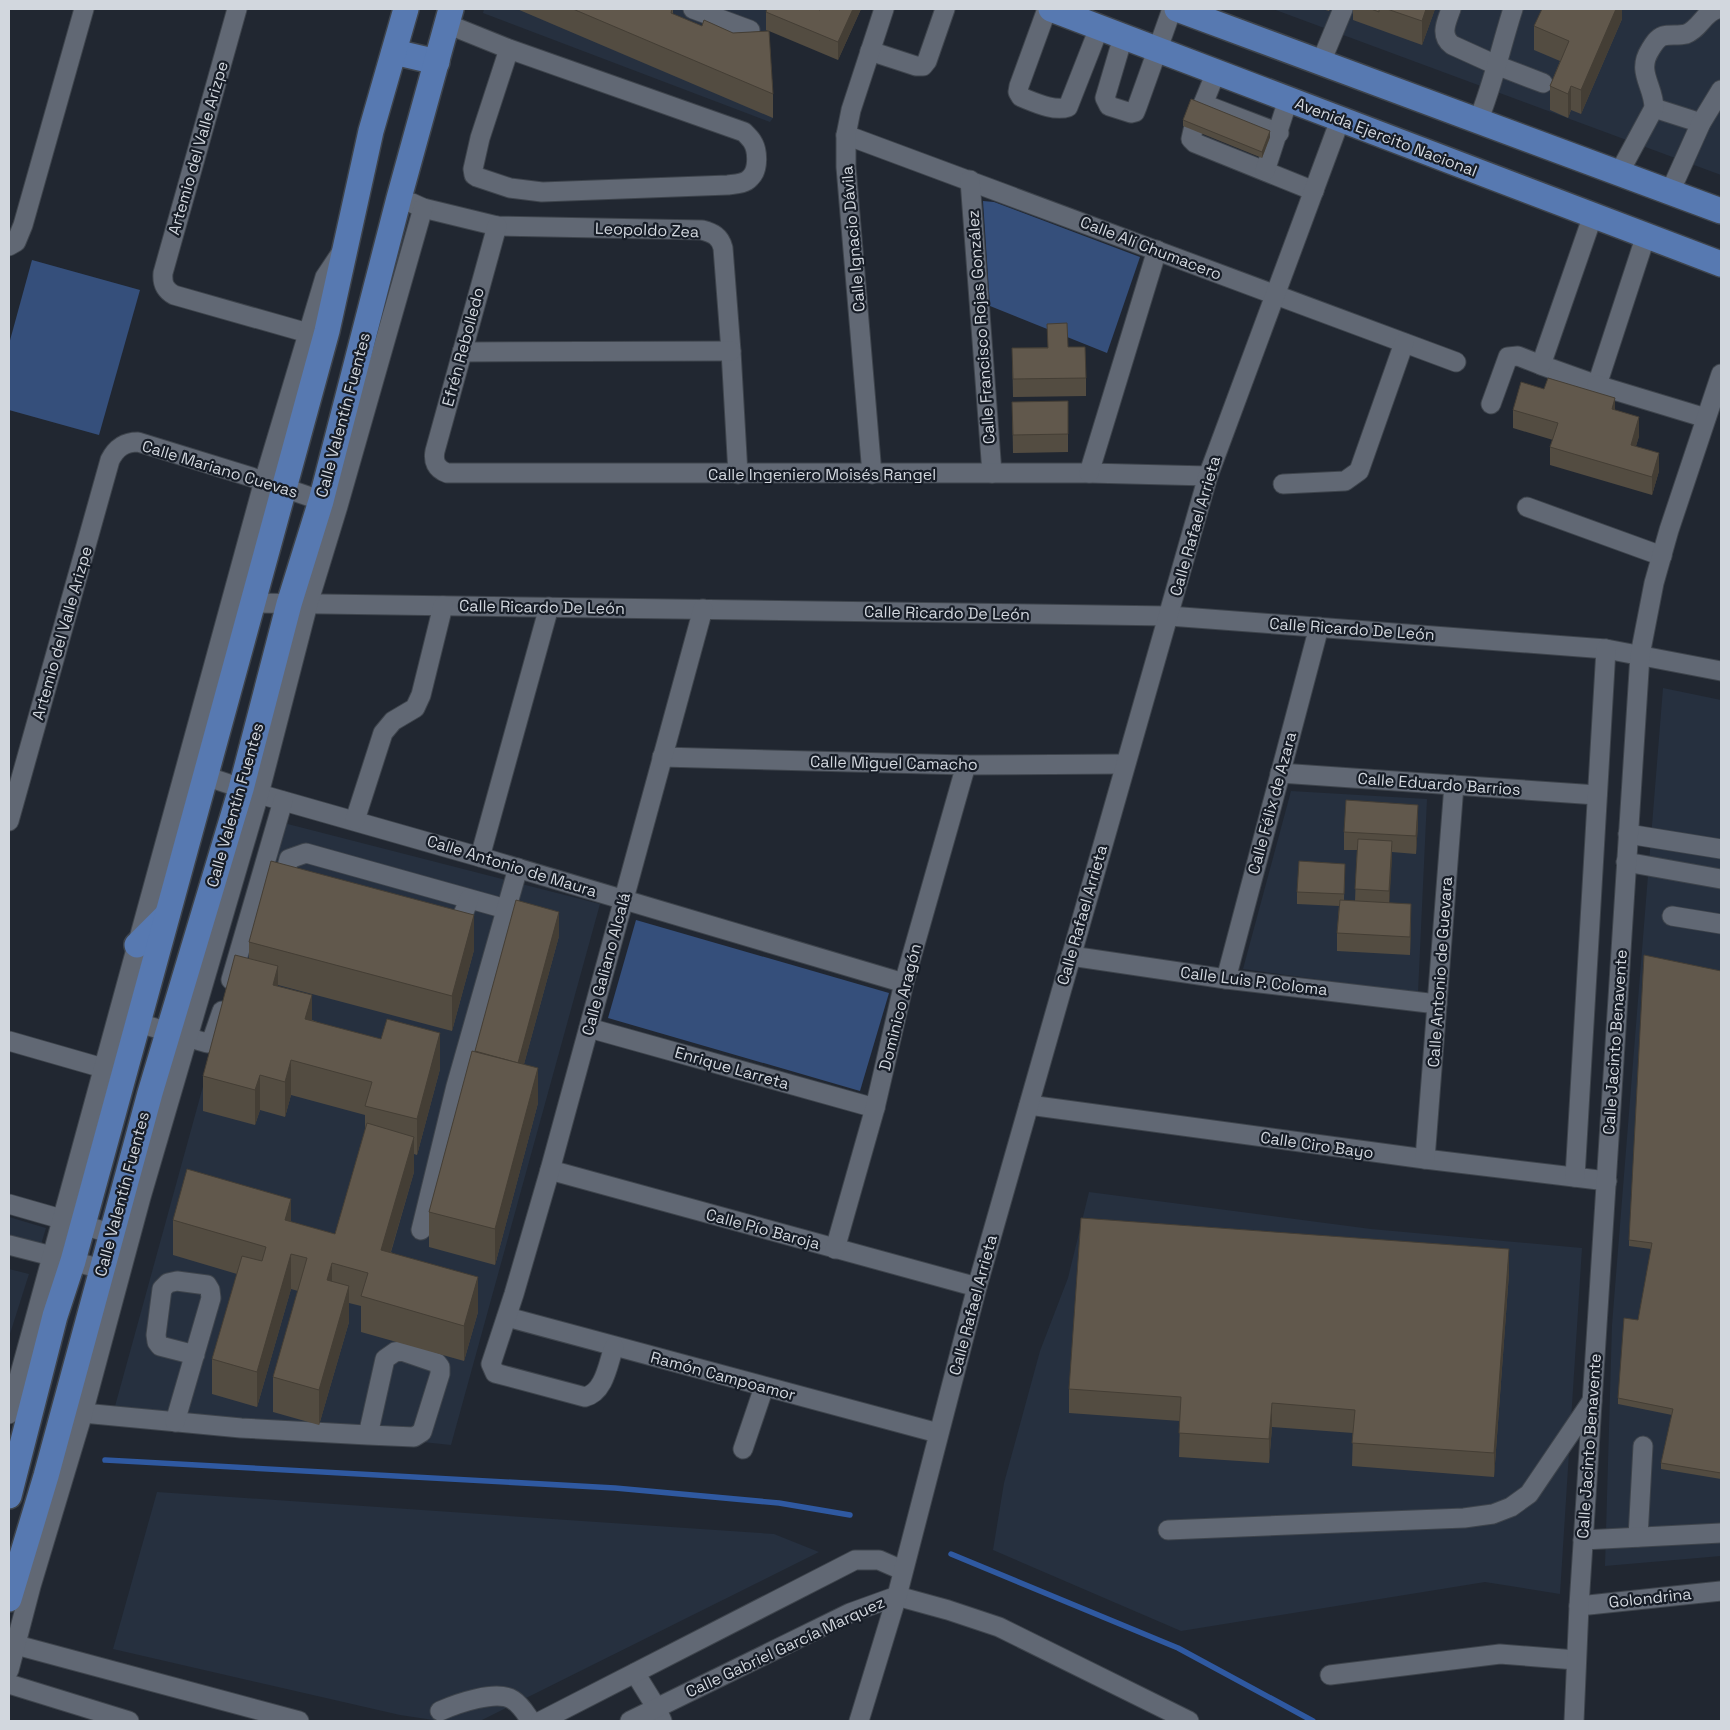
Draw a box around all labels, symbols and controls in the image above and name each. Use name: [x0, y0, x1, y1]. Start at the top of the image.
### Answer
street label: Artemio del Valle Arizpe: [163, 59, 233, 237]
street label: Avenida Ejercito Nacional: [1292, 93, 1480, 181]
street label: Calle Ignacio Dávila: [836, 165, 870, 313]
street label: Calle Francisco Rojas González: [962, 209, 1000, 445]
street label: Calle Alí Chumacero: [1077, 211, 1225, 285]
street label: Leopoldo Zea: [595, 218, 699, 242]
street label: Efrén Rebolledo: [437, 285, 489, 409]
street label: Calle Valentín Fuentes: [311, 330, 375, 500]
street label: Calle Mariano Cuevas: [139, 435, 301, 503]
street label: Calle Rafael Arrieta: [1165, 454, 1225, 598]
street label: Calle Ingeniero Moisés Rangel: [708, 464, 936, 485]
street label: Artemio del Valle Arizpe: [27, 544, 97, 722]
street label: Calle Ricardo De León: [459, 595, 625, 619]
street label: Calle Ricardo De León: [864, 601, 1030, 625]
street label: Calle Ricardo De León: [1269, 613, 1435, 645]
street label: Calle Valentín Fuentes: [201, 720, 269, 890]
street label: Calle Félix de Azara: [1243, 729, 1301, 877]
street label: Calle Miguel Camacho: [810, 751, 978, 775]
street label: Calle Eduardo Barrios: [1357, 768, 1521, 800]
street label: Calle Antonio de Maura: [425, 830, 599, 902]
street label: Calle Rafael Arrieta: [1052, 843, 1112, 987]
street label: Calle Antonio de Guevara: [1423, 876, 1457, 1068]
street label: Calle Galiano Alcalá: [577, 890, 635, 1038]
street label: Dominico Aragón: [874, 941, 926, 1073]
street label: Calle Jacinto Benavente: [1598, 949, 1632, 1135]
street label: Calle Luis P. Coloma: [1179, 962, 1329, 1000]
street label: Enrique Larreta: [672, 1042, 792, 1094]
street label: Calle Valentín Fuentes: [90, 1109, 154, 1279]
street label: Calle Ciro Bayo: [1259, 1127, 1375, 1163]
street label: Calle Pío Baroja: [704, 1204, 822, 1254]
street label: Calle Rafael Arrieta: [944, 1232, 1002, 1378]
street label: Ramón Campoamor: [648, 1347, 798, 1405]
street label: Calle Jacinto Benavente: [1572, 1353, 1606, 1539]
street label: Golondrina: [1607, 1583, 1693, 1613]
street label: Calle Gabriel García Marquez: [682, 1592, 888, 1702]

